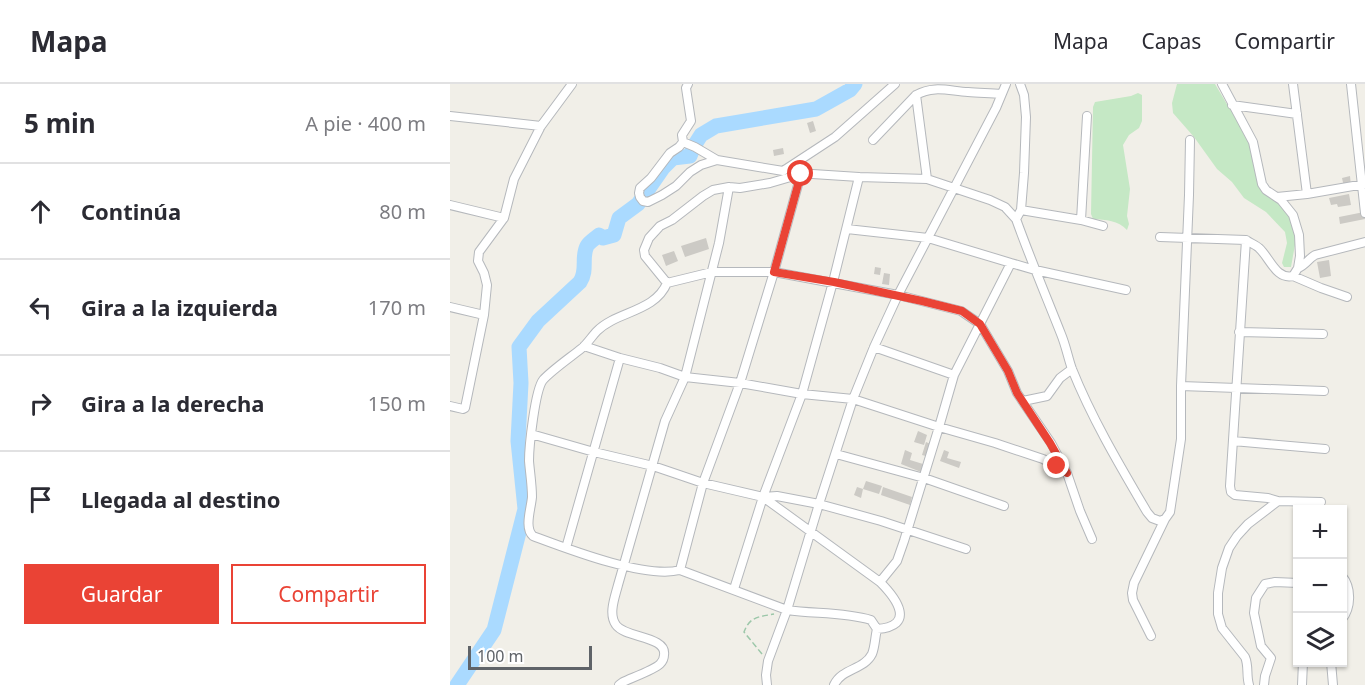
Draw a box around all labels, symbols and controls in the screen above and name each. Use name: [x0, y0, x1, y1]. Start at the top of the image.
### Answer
text: Mapa: [30, 22, 108, 60]
text: Mapa: [1053, 27, 1109, 55]
text: Capas: [1142, 27, 1201, 55]
text: Compartir: [1234, 27, 1335, 55]
text: 5 min: [24, 105, 96, 141]
text: A pie · 400 m: [305, 110, 426, 137]
route start: [787, 160, 813, 186]
icon: ahead: [24, 195, 57, 228]
text: Continúa: [81, 196, 181, 226]
text: 80 m: [379, 198, 426, 225]
icon: left: [24, 291, 57, 324]
text: Gira a la izquierda: [81, 292, 278, 322]
text: 170 m: [368, 294, 426, 321]
icon: right: [24, 387, 57, 420]
text: Gira a la derecha: [81, 388, 265, 418]
text: 150 m: [368, 390, 426, 417]
route end: [1043, 452, 1069, 478]
icon: arrive: [24, 483, 57, 516]
text: Llegada al destino: [81, 484, 281, 514]
map controls: [1293, 505, 1347, 667]
button: +: [1293, 505, 1347, 559]
button: −: [1293, 559, 1347, 613]
button: Guardar: [24, 564, 219, 624]
button: Compartir: [231, 564, 426, 624]
button: layers: [1293, 613, 1347, 667]
scale bar: [468, 643, 592, 670]
text: 100 m: [477, 645, 524, 667]

